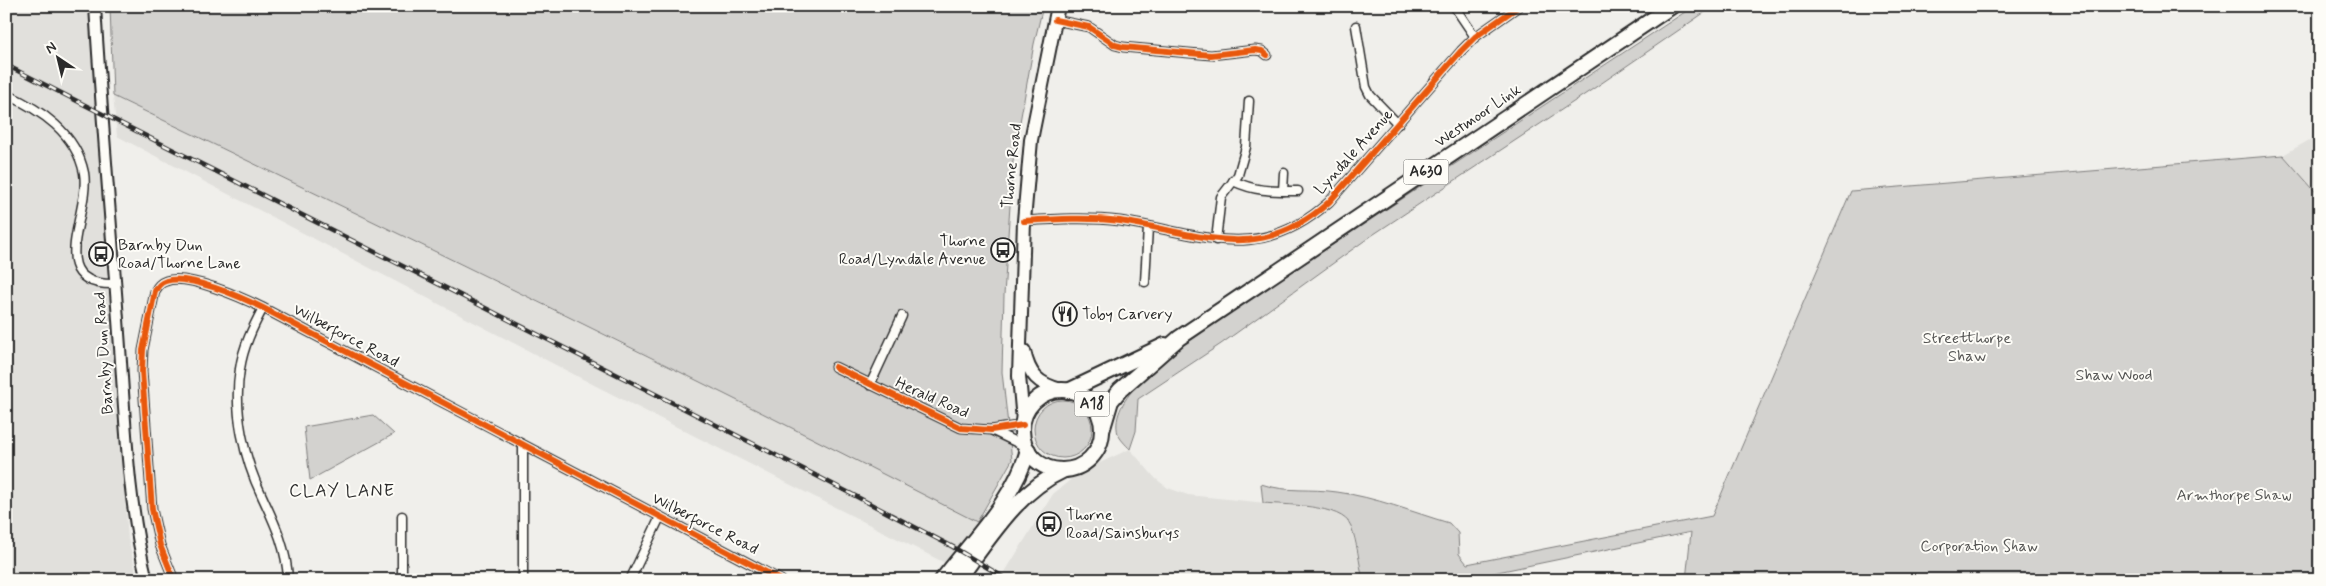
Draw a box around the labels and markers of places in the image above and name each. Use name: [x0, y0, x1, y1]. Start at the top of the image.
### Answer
place label: Thorne Road/Lyndale Avenue: [839, 231, 986, 270]
place label: Barnby Dun Road/Thorne Lane: [118, 235, 241, 274]
bus stop icon: Thorne Road/Lyndale Avenue: [990, 237, 1016, 263]
bus stop icon: Barnby Dun Road/Thorne Lane: [88, 241, 114, 267]
restaurant icon: Toby Carvery: [1052, 301, 1078, 327]
place label: Toby Carvery: [1082, 304, 1172, 325]
place label: Thorne Road/Sainsburys: [1066, 505, 1179, 544]
bus stop icon: Thorne Road/Sainsburys: [1036, 511, 1062, 537]

